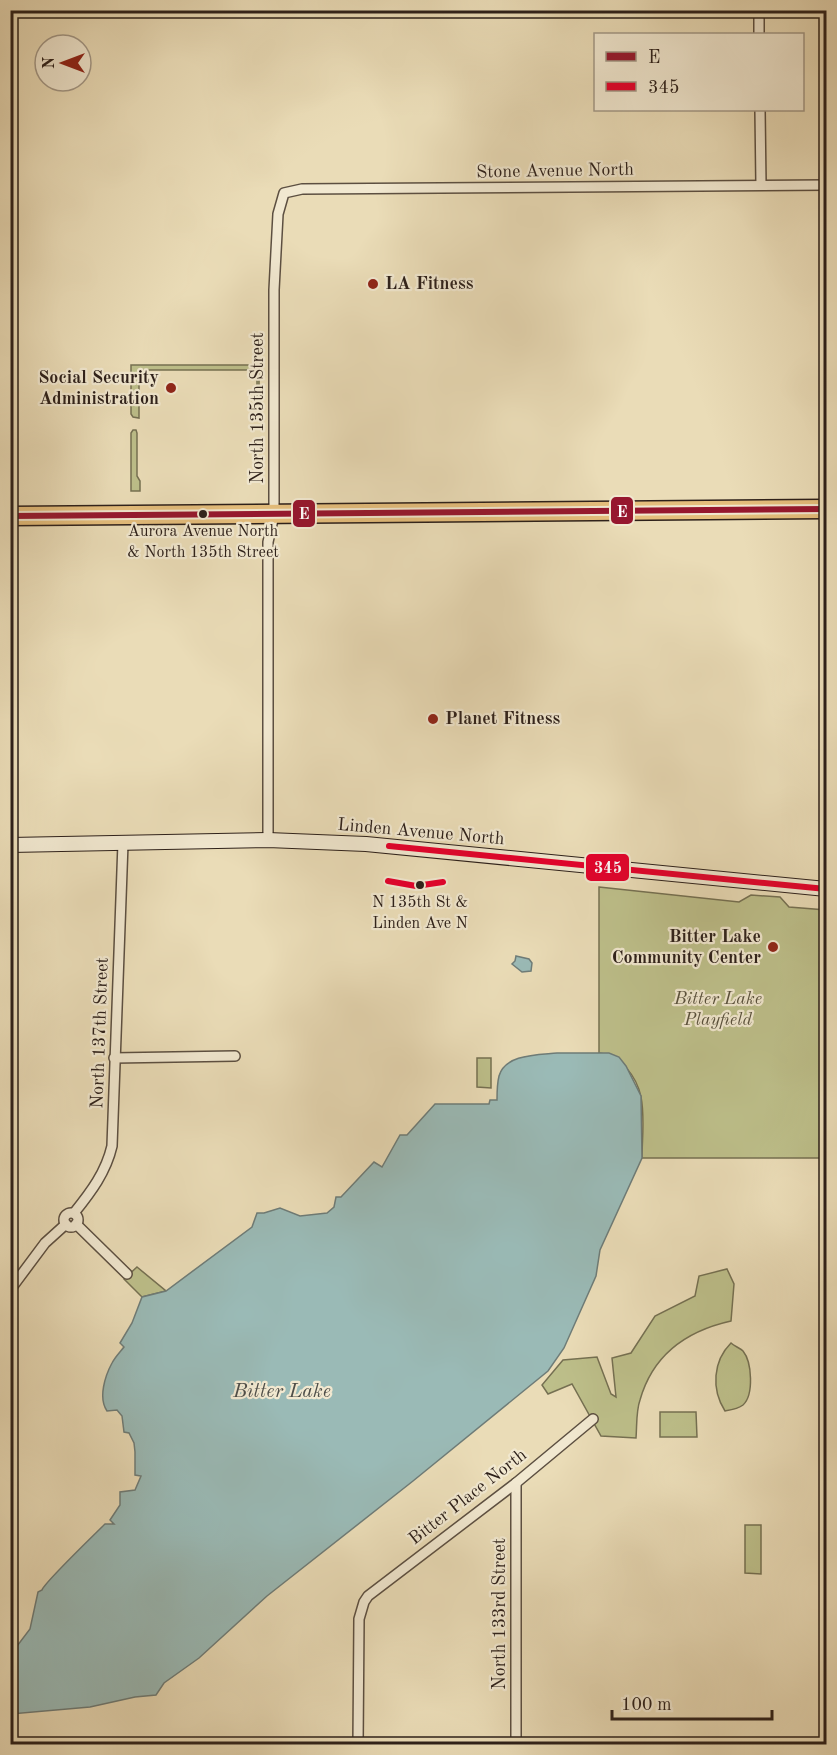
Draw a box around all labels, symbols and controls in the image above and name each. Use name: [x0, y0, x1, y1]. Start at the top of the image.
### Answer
north arrow: [33, 33, 93, 93]
legend: [594, 33, 804, 111]
text: E: [648, 49, 660, 67]
text: N: [42, 56, 58, 69]
text: 345: [648, 79, 679, 97]
street label: Stone Avenue North: [476, 161, 634, 181]
place label: LA Fitness: [385, 275, 474, 293]
marker: LA Fitness: [366, 277, 380, 291]
street label: North 135th Street: [249, 332, 267, 484]
place label: Social Security Administration: [38, 369, 159, 408]
marker: Social Security Administration: [164, 381, 178, 395]
line badge: E: [610, 496, 634, 525]
line badge: E: [292, 499, 316, 528]
text: E: [616, 505, 628, 521]
text: E: [298, 507, 310, 523]
marker: Aurora Avenue North & North 135th Street: [197, 508, 209, 520]
place label: Aurora Avenue North & North 135th Street: [127, 524, 279, 561]
place label: Planet Fitness: [445, 710, 561, 728]
marker: Planet Fitness: [426, 712, 440, 726]
street label: Linden Avenue North: [337, 816, 505, 848]
line badge: 345: [585, 853, 630, 882]
text: 345: [594, 861, 622, 877]
marker: N 135th St & Linden Ave N: [414, 879, 426, 891]
place label: N 135th St & Linden Ave N: [372, 895, 468, 932]
place label: Bitter Lake Community Center: [612, 928, 761, 967]
marker: Bitter Lake Community Center: [766, 940, 780, 954]
street label: North 137th Street: [88, 957, 112, 1109]
park label: Bitter Lake Playfield: [673, 990, 762, 1029]
water label: Bitter Lake: [232, 1382, 331, 1402]
street label: Bitter Place North: [406, 1445, 530, 1548]
street label: North 133rd Street: [491, 1538, 509, 1690]
scale bar: [612, 1683, 772, 1721]
text: 100 m: [621, 1696, 672, 1714]

